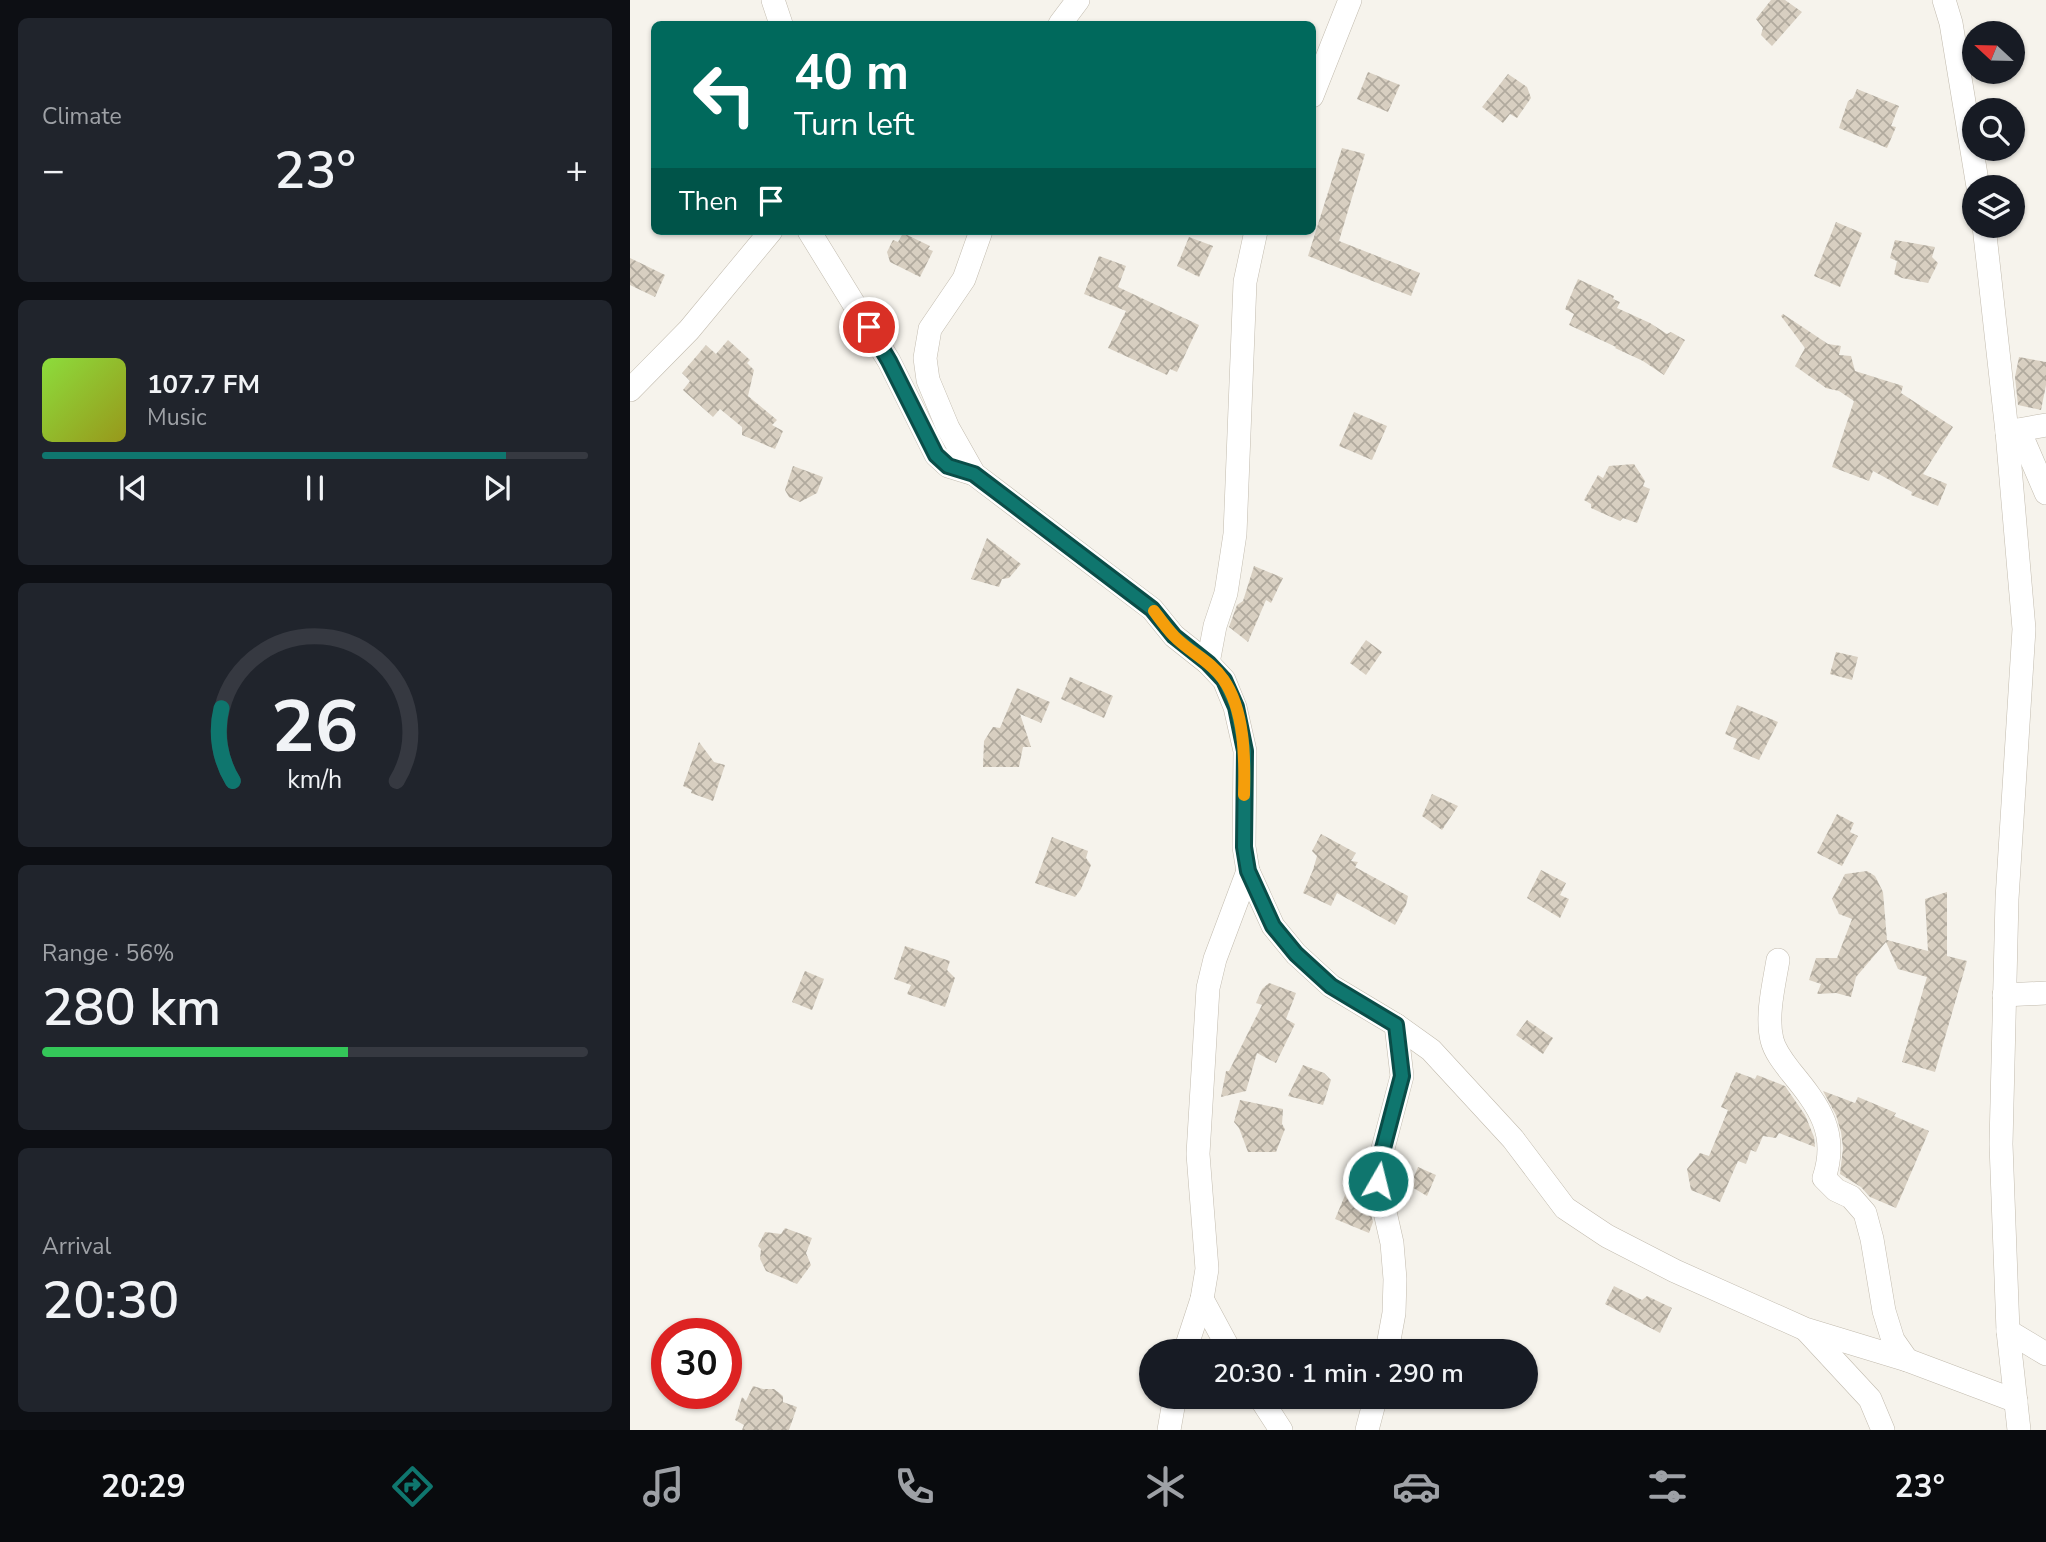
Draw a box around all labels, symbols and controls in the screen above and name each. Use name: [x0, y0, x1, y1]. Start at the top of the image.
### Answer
north arrow: [1962, 21, 2025, 84]
map controls: [1962, 21, 2025, 238]
text: 40 m: [794, 39, 909, 106]
icon: left: [679, 49, 770, 140]
button: search: [1962, 98, 2025, 161]
text: Climate: [42, 101, 122, 132]
text: Turn left: [794, 103, 914, 146]
text: 23°: [274, 135, 356, 206]
text: −: [42, 145, 65, 196]
text: +: [565, 145, 588, 196]
button: layers: [1962, 175, 2025, 238]
icon: arrive: [752, 182, 790, 220]
text: Then: [679, 184, 738, 219]
pin: [839, 297, 899, 357]
icon: arrive: [850, 308, 888, 346]
text: 107.7 FM: [147, 367, 260, 402]
text: Music: [147, 402, 207, 433]
icon: previous: [114, 469, 152, 507]
icon: pause: [296, 469, 334, 507]
icon: next: [478, 469, 516, 507]
text: 26: [271, 677, 359, 777]
text: km/h: [287, 763, 343, 797]
text: Range · 56%: [42, 938, 174, 969]
text: 280 km: [42, 972, 221, 1043]
position arrow: [1341, 1144, 1415, 1218]
text: Arrival: [42, 1231, 111, 1262]
text: 20:30: [42, 1265, 179, 1336]
speed limit sign: 30: [651, 1318, 742, 1409]
text: 20:30 · 1 min · 290 m: [1213, 1356, 1464, 1391]
icon: directions: [388, 1462, 437, 1511]
icon: music: [639, 1462, 688, 1511]
icon: phone: [890, 1462, 939, 1511]
icon: climate: [1141, 1462, 1190, 1511]
icon: car: [1392, 1462, 1441, 1511]
icon: filters: [1643, 1462, 1692, 1511]
text: 20:29: [101, 1465, 186, 1508]
text: 23°: [1894, 1465, 1945, 1508]

